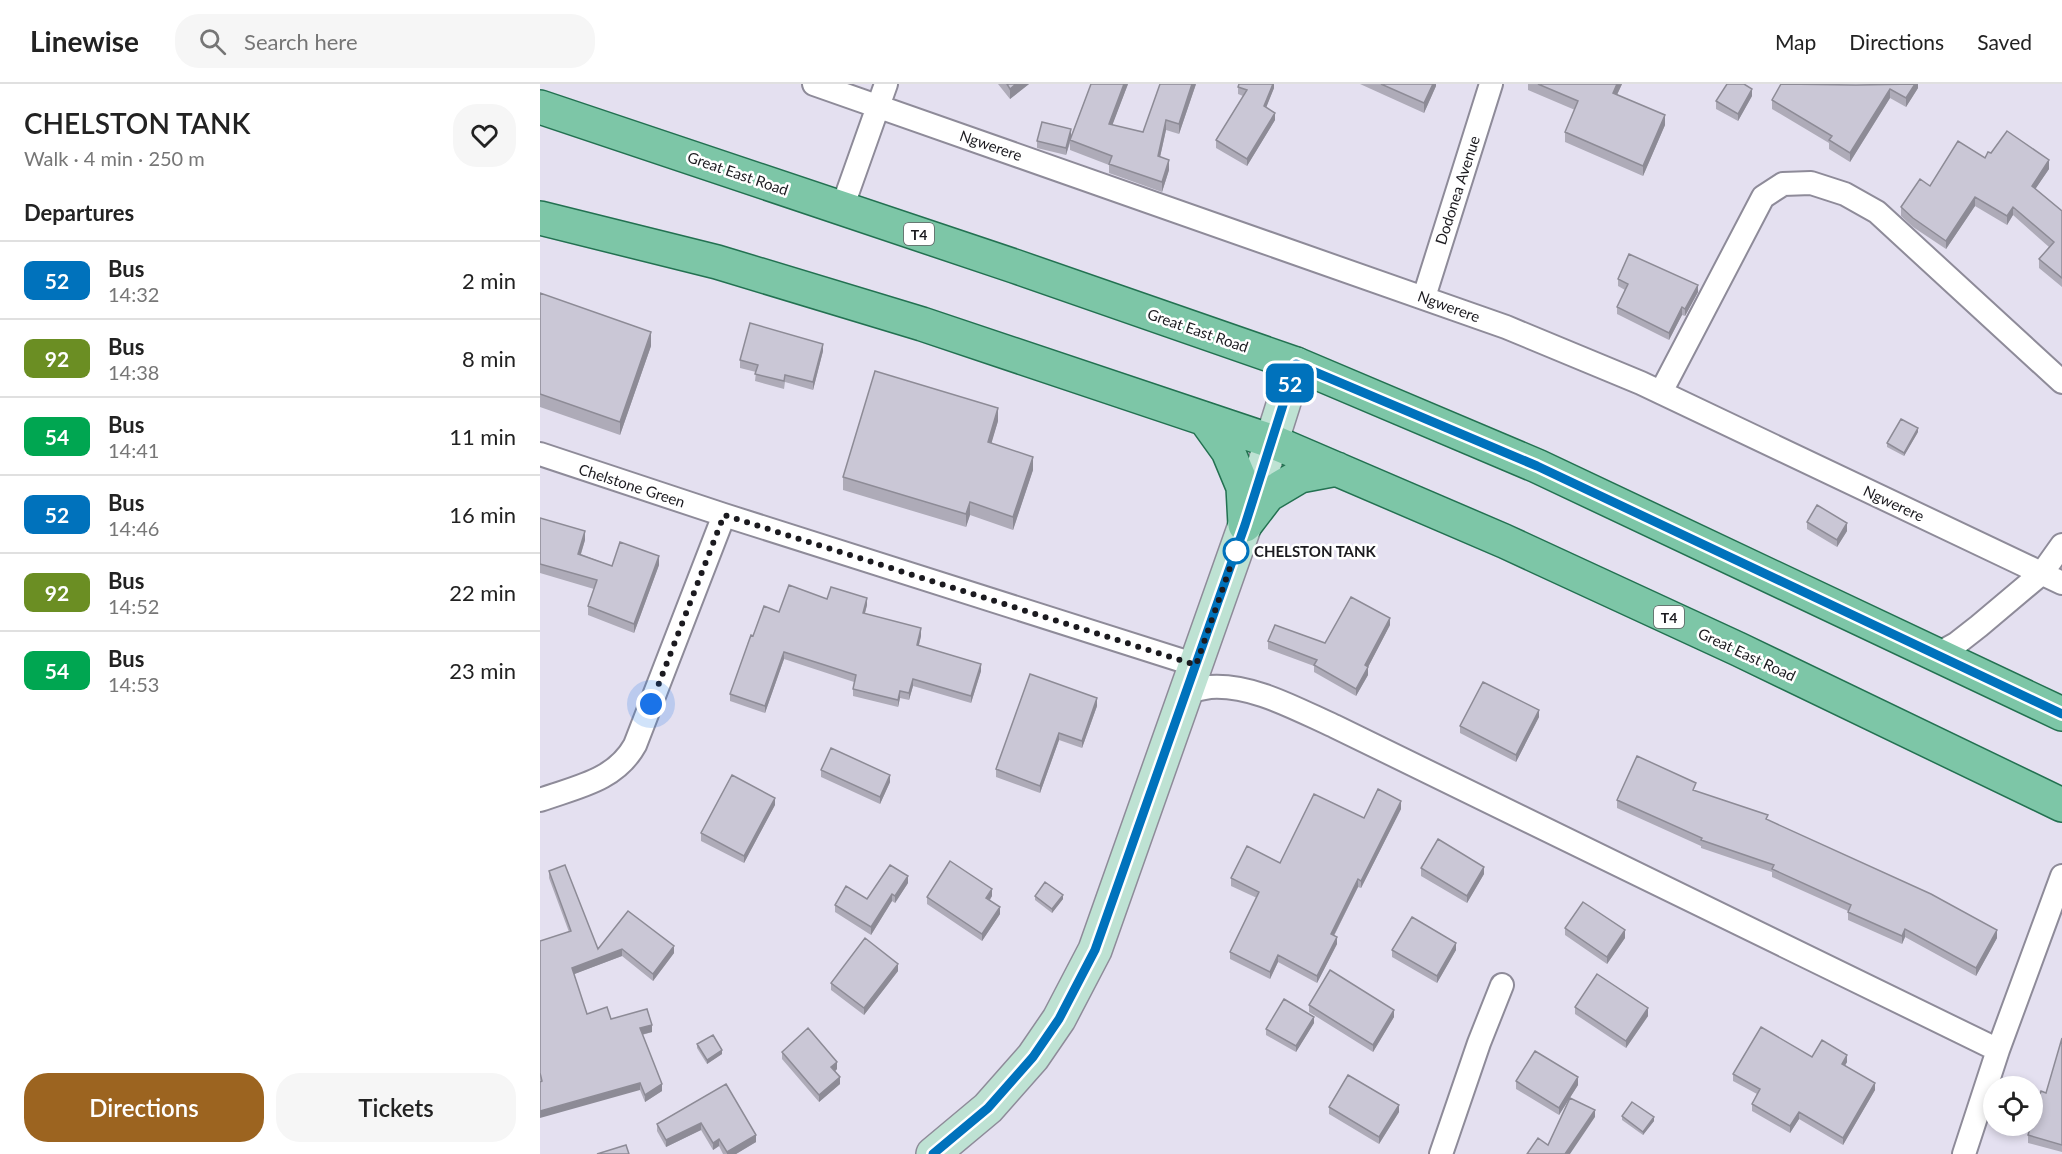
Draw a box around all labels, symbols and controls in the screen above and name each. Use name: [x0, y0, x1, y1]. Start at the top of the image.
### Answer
search box: [175, 14, 595, 68]
text: Linewise: [30, 24, 139, 58]
icon: search: [196, 25, 229, 58]
text: Search here: [244, 28, 358, 55]
text: Map: [1775, 29, 1816, 54]
text: Directions: [1849, 29, 1944, 54]
text: Saved: [1977, 29, 2032, 54]
button: heart: [453, 104, 516, 167]
text: CHELSTON TANK: [24, 106, 250, 140]
street label: Ngwerere: [957, 126, 1025, 164]
street label: Dodonea Avenue: [1431, 133, 1483, 247]
text: Walk · 4 min · 250 m: [24, 146, 205, 170]
street label: Great East Road: [685, 147, 791, 199]
text: Departures: [24, 199, 134, 226]
road number: T4: [904, 223, 934, 245]
text: Bus: [108, 255, 144, 282]
text: 2 min: [462, 267, 516, 294]
text: 52: [45, 268, 69, 293]
text: 14:32: [108, 282, 159, 306]
street label: Ngwerere: [1415, 286, 1483, 326]
street label: Great East Road: [1145, 304, 1251, 356]
text: Bus: [108, 333, 144, 360]
text: 8 min: [462, 345, 516, 372]
text: 92: [45, 346, 69, 371]
text: 14:38: [108, 360, 159, 384]
line badge: 52: [1263, 364, 1317, 402]
text: 52: [1278, 371, 1302, 396]
text: Bus: [108, 411, 144, 438]
text: 11 min: [449, 423, 516, 450]
text: 54: [45, 424, 69, 449]
text: 14:41: [108, 438, 159, 462]
street label: Chelstone Green: [577, 459, 687, 511]
street label: Ngwerere: [1861, 481, 1927, 525]
text: Bus: [108, 489, 144, 516]
text: 16 min: [449, 501, 516, 528]
text: 52: [45, 502, 69, 527]
text: 14:46: [108, 516, 159, 540]
marker: CHELSTON TANK: [1223, 538, 1249, 564]
place label: CHELSTON TANK: [1254, 542, 1377, 560]
text: Bus: [108, 567, 144, 594]
text: 22 min: [449, 579, 516, 606]
text: 92: [45, 580, 69, 605]
text: 14:52: [108, 594, 159, 618]
road number: T4: [1654, 606, 1684, 628]
street label: Great East Road: [1695, 624, 1799, 684]
text: Bus: [108, 645, 144, 672]
text: 23 min: [449, 657, 516, 684]
text: 54: [45, 658, 69, 683]
text: 14:53: [108, 672, 159, 696]
your location: [636, 689, 666, 719]
button: Directions: [24, 1073, 264, 1142]
button: Tickets: [276, 1073, 516, 1142]
map controls: [1983, 1076, 2043, 1136]
button: locate: [1983, 1076, 2043, 1136]

